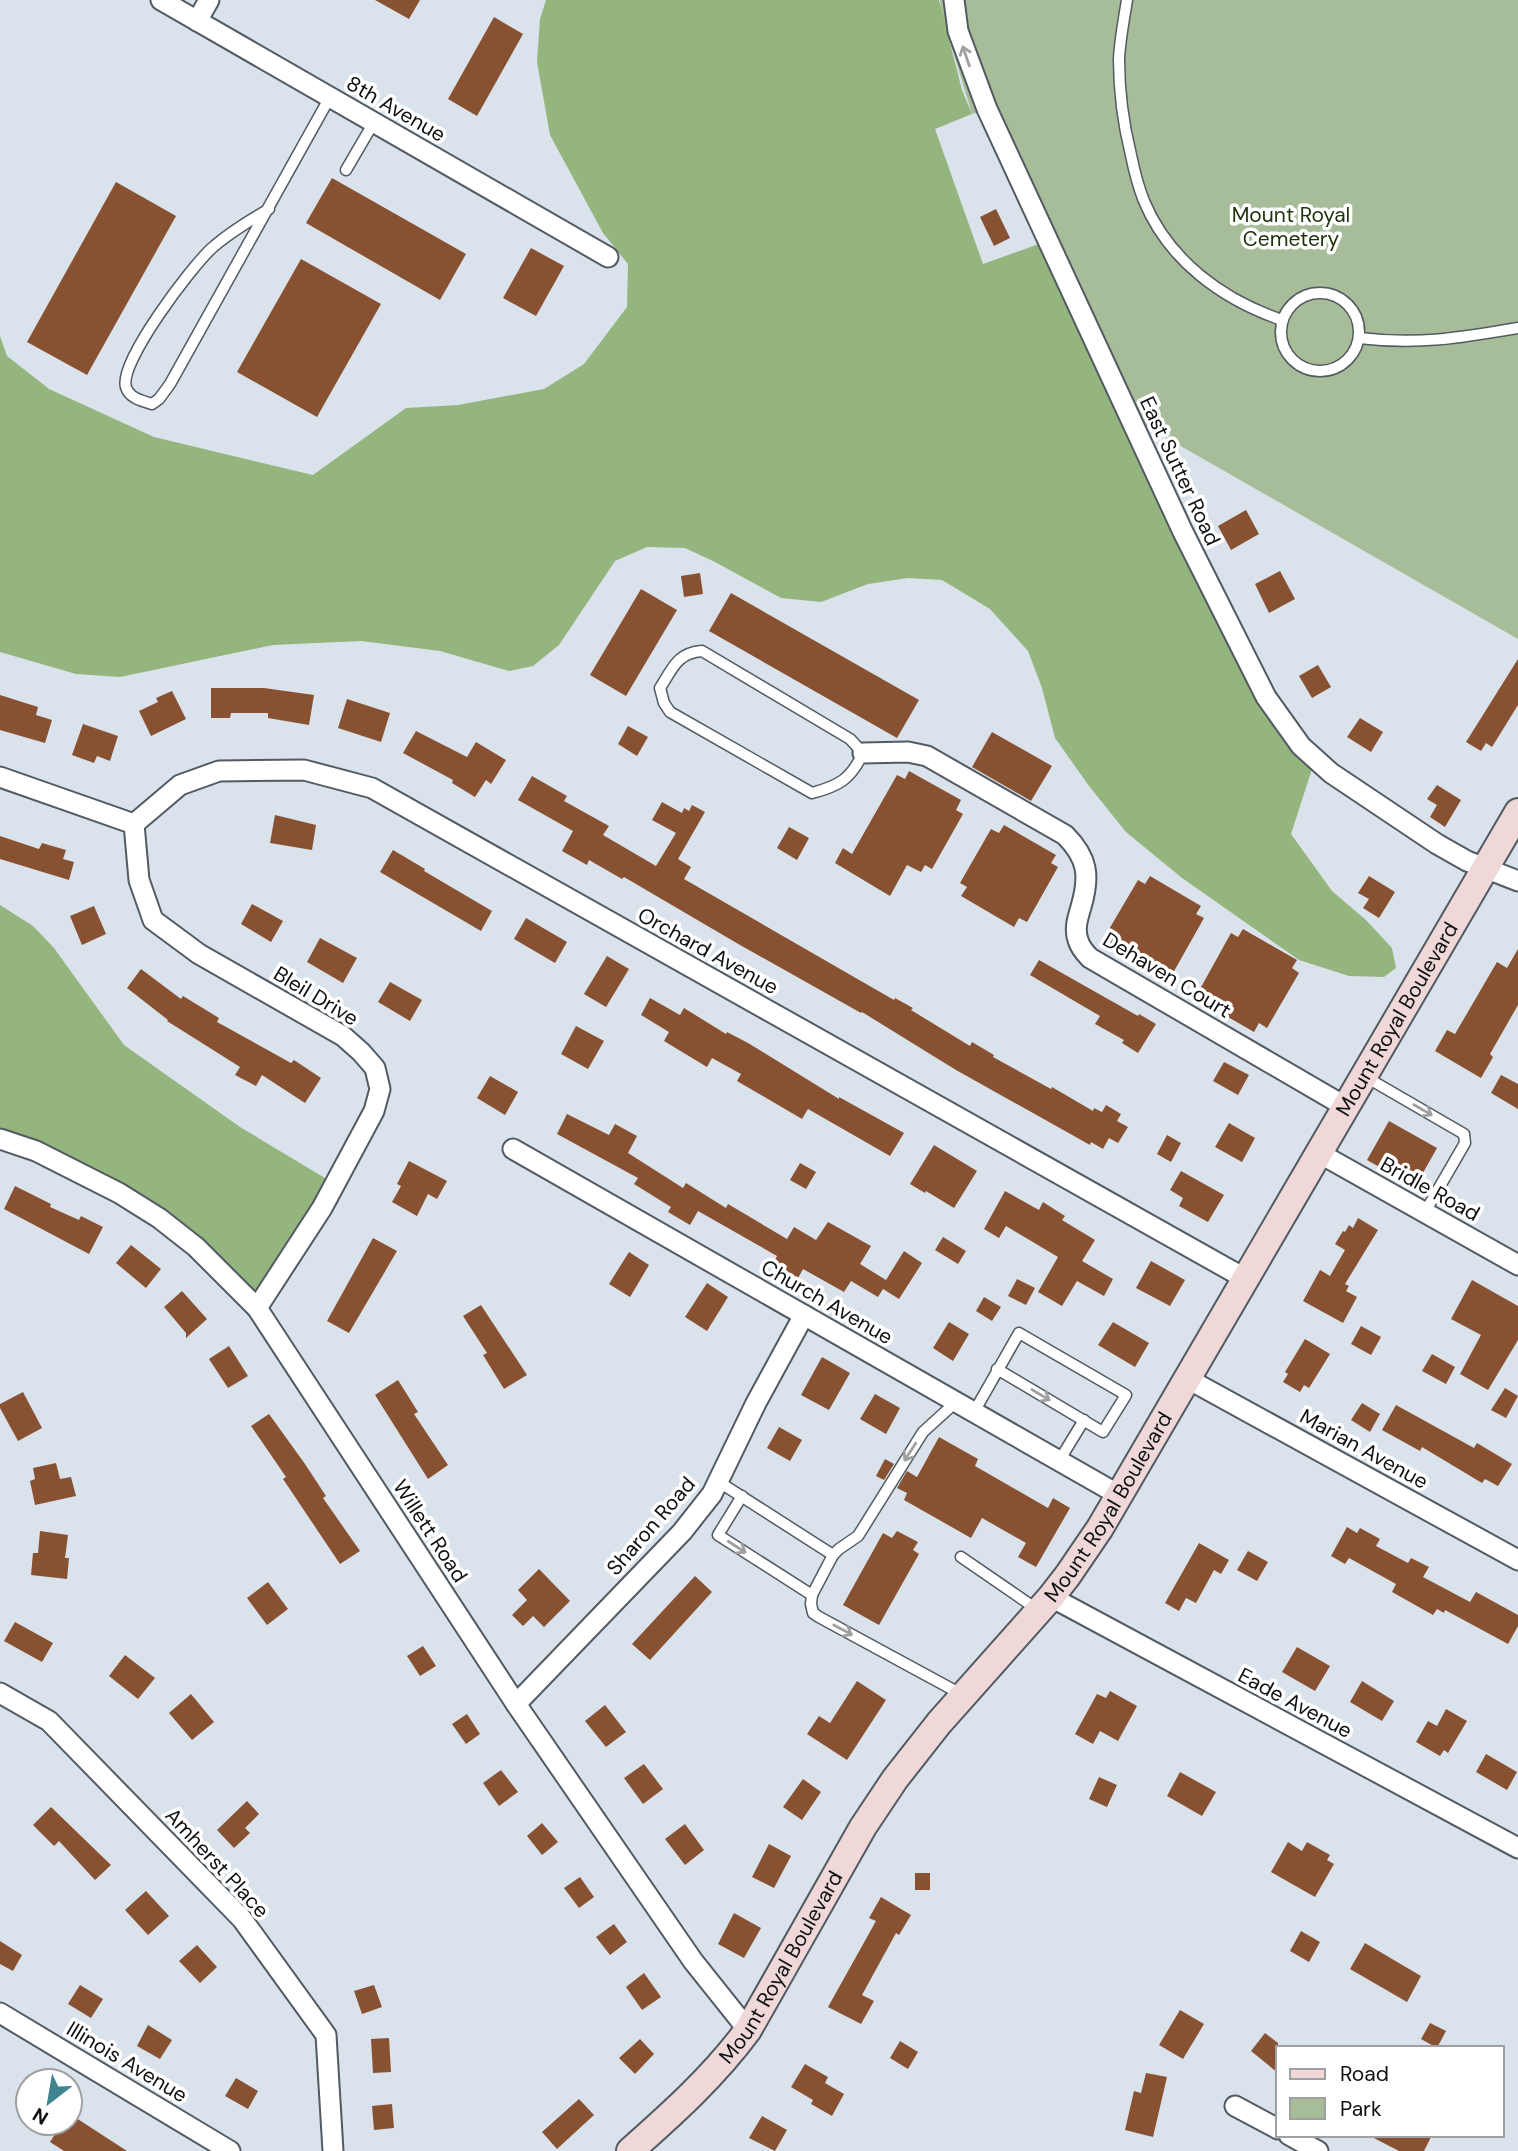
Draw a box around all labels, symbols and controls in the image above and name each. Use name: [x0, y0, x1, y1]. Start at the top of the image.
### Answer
one-way arrow: [959, 45, 971, 67]
street label: 8th Avenue: [341, 69, 451, 149]
park label: Mount Royal Cemetery: [1232, 201, 1350, 253]
street label: East Sutter Road: [1133, 392, 1227, 550]
street label: Orchard Avenue: [633, 901, 783, 1001]
street label: Mount Royal Boulevard: [1329, 917, 1465, 1121]
street label: Dehaven Court: [1098, 926, 1236, 1024]
street label: Bleil Drive: [268, 960, 364, 1032]
one-way arrow: [1412, 1103, 1432, 1117]
street label: Bridle Road: [1375, 1150, 1485, 1228]
street label: Church Avenue: [756, 1253, 898, 1351]
one-way arrow: [1030, 1388, 1050, 1402]
street label: Marian Avenue: [1295, 1402, 1433, 1496]
street label: Mount Royal Boulevard: [1038, 1407, 1179, 1608]
one-way arrow: [903, 1442, 917, 1462]
street label: Sharon Road: [600, 1471, 702, 1581]
street label: Willett Road: [386, 1474, 474, 1588]
one-way arrow: [727, 1540, 747, 1554]
one-way arrow: [832, 1623, 852, 1637]
street label: Eade Avenue: [1233, 1661, 1357, 1745]
street label: Amherst Place: [159, 1802, 275, 1924]
street label: Mount Royal Boulevard: [713, 1866, 849, 2070]
street label: Illinois Avenue: [61, 2015, 193, 2109]
legend: [1276, 2046, 1504, 2137]
text: Road: [1340, 2060, 1389, 2088]
north arrow: [14, 2067, 84, 2137]
text: Park: [1340, 2095, 1382, 2123]
text: N: [28, 2102, 53, 2130]

